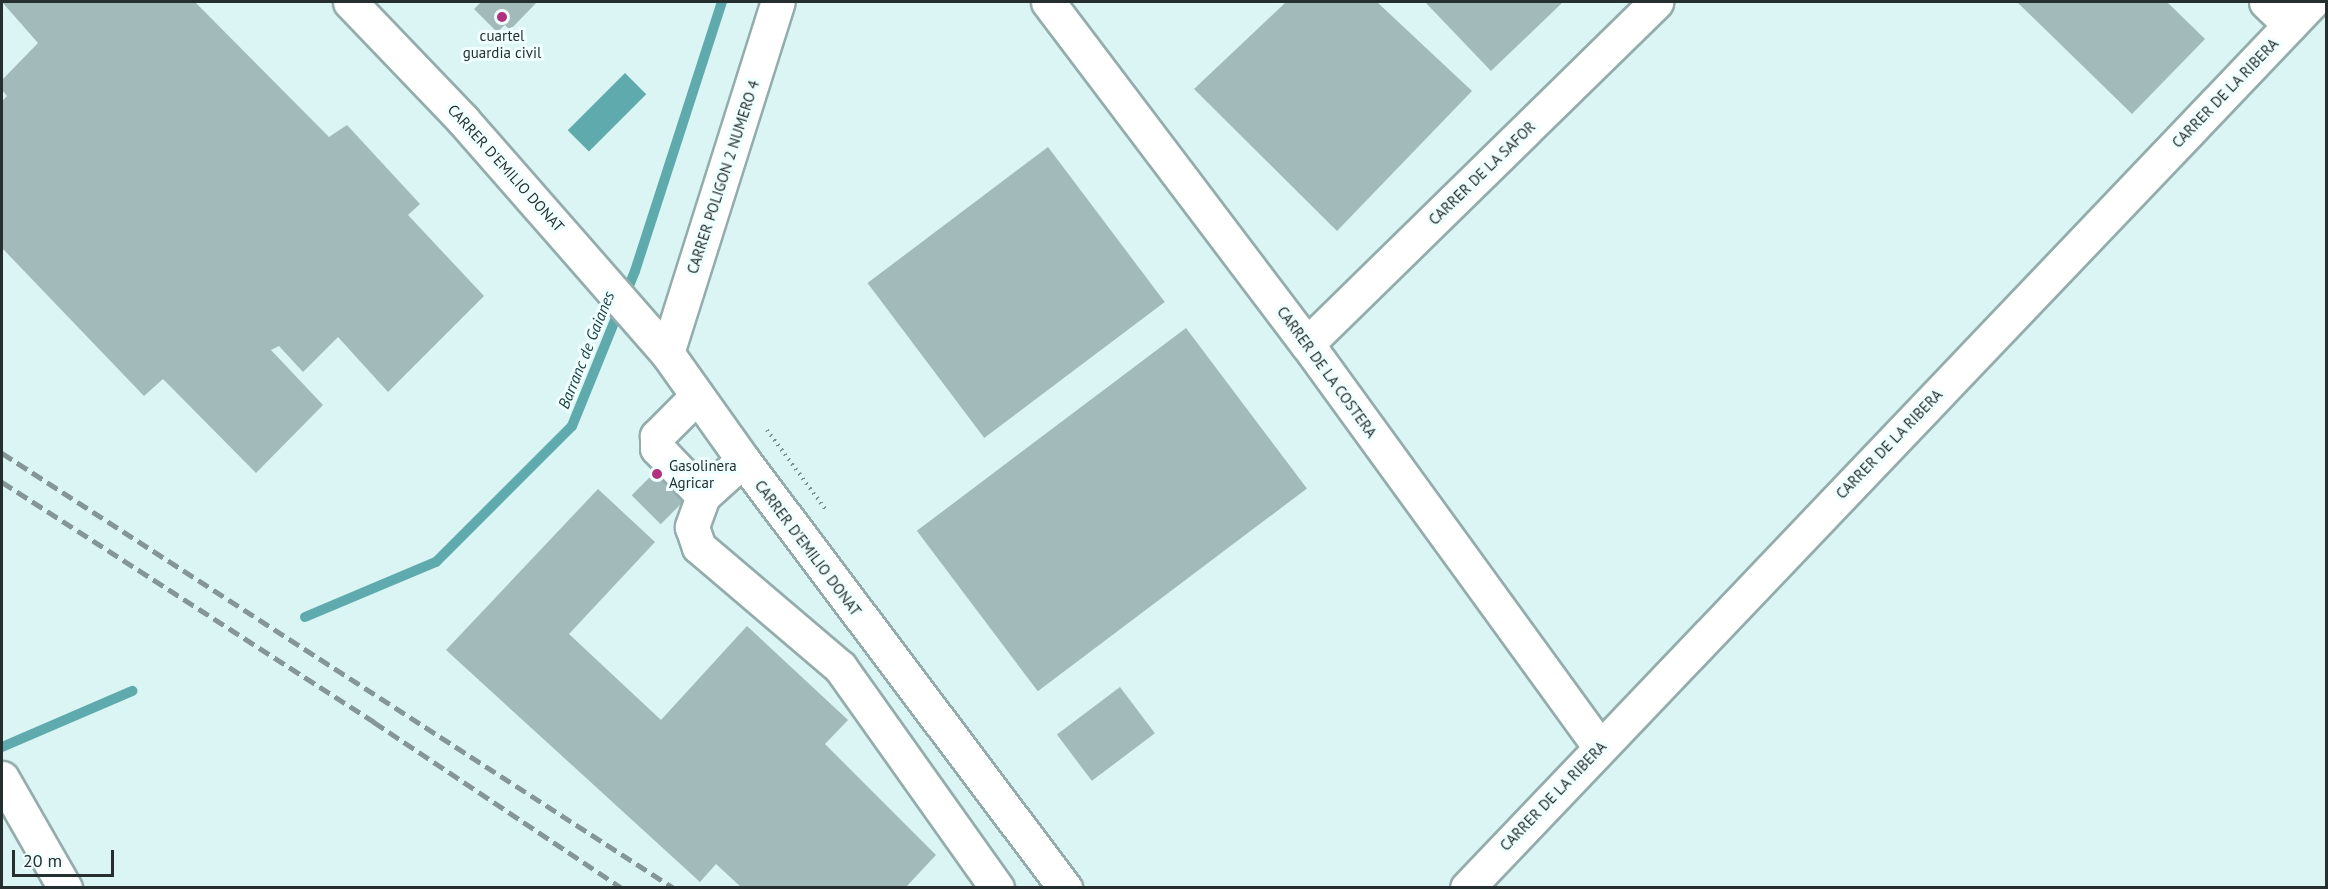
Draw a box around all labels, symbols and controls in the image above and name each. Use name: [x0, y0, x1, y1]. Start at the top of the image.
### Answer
marker: cuartel guardia civil: [495, 10, 509, 24]
place label: cuartel guardia civil: [463, 26, 541, 61]
street label: CARRER DE LA RIBERA: [2168, 34, 2282, 152]
street label: CARRER POLIGON 2 NUMERO 4: [683, 78, 763, 276]
street label: CARRER D'EMILIO DONAT: [444, 101, 568, 235]
street label: CARRER DE LA SAFOR: [1425, 117, 1539, 229]
water label: Barranc de Gaianes: [554, 288, 618, 412]
street label: CARRER DE LA COSTERA: [1273, 303, 1381, 441]
street label: CARRER DE LA RIBERA: [1832, 385, 1946, 503]
place label: Gasolinera Agricar: [669, 456, 737, 491]
marker: Gasolinera Agricar: [650, 467, 664, 481]
street label: CARRER D'EMILIO DONAT: [751, 477, 865, 619]
street label: CARRER DE LA RIBERA: [1496, 737, 1610, 855]
scale bar: [15, 838, 117, 876]
text: 20 m: [23, 849, 62, 872]

